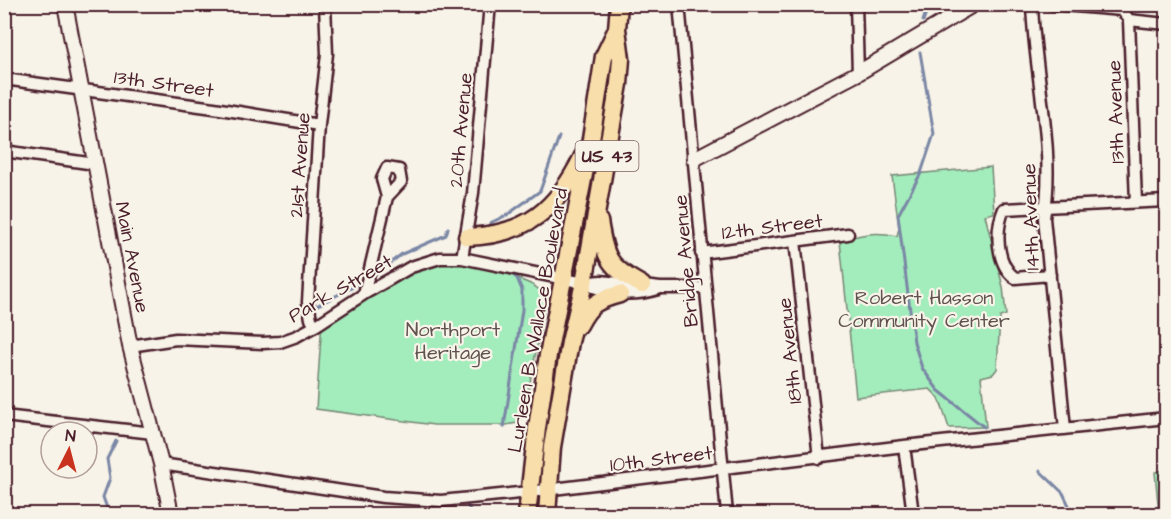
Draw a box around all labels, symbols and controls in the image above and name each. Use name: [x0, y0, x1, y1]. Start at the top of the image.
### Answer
street label: 13th Avenue: [1100, 59, 1132, 164]
street label: 13th Street: [112, 63, 216, 105]
street label: 20th Avenue: [442, 71, 480, 189]
street label: 21st Avenue: [282, 111, 318, 218]
road number: US 43: [576, 141, 638, 171]
street label: 14th Avenue: [1015, 163, 1047, 271]
street label: Lurleen B Wallace Boulevard: [501, 186, 575, 455]
street label: Bridge Avenue: [666, 193, 707, 328]
street label: Main Avenue: [108, 199, 157, 315]
street label: 12th Street: [720, 207, 824, 247]
street label: Park Street: [283, 248, 398, 330]
park label: Robert Hasson Community Center: [838, 284, 1010, 336]
street label: 18th Avenue: [770, 296, 809, 405]
park label: Northport Heritage: [406, 316, 500, 368]
north arrow: [39, 420, 99, 480]
text: N: [64, 425, 77, 448]
street label: 10th Street: [608, 439, 714, 479]

